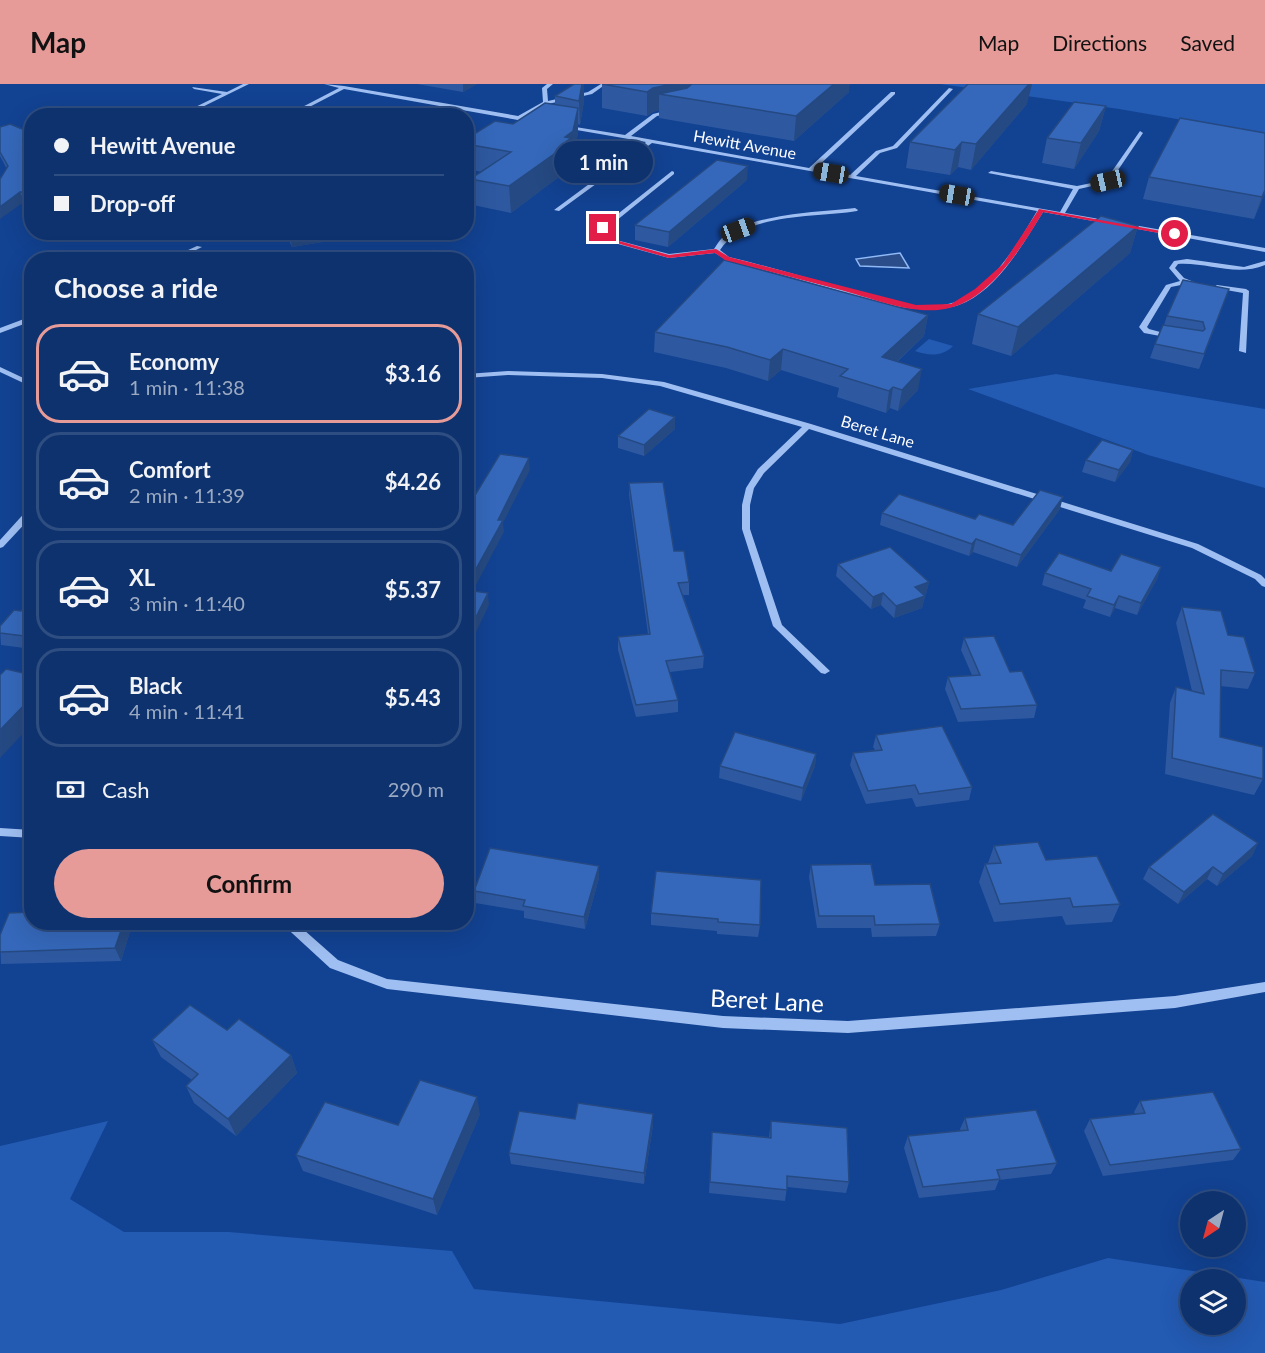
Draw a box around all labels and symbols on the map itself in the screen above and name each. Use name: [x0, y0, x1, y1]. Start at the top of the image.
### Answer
street label: Hewitt Avenue: [692, 126, 798, 162]
callout: 1 min: [554, 141, 652, 183]
car: [812, 161, 850, 185]
car: [1088, 168, 1128, 194]
car: [938, 183, 976, 207]
route end: [589, 214, 616, 241]
car: [718, 215, 758, 245]
route start: [1161, 220, 1188, 247]
street label: Beret Lane: [839, 411, 917, 451]
street label: Beret Lane: [709, 983, 825, 1017]
north arrow: [1180, 1191, 1246, 1257]

